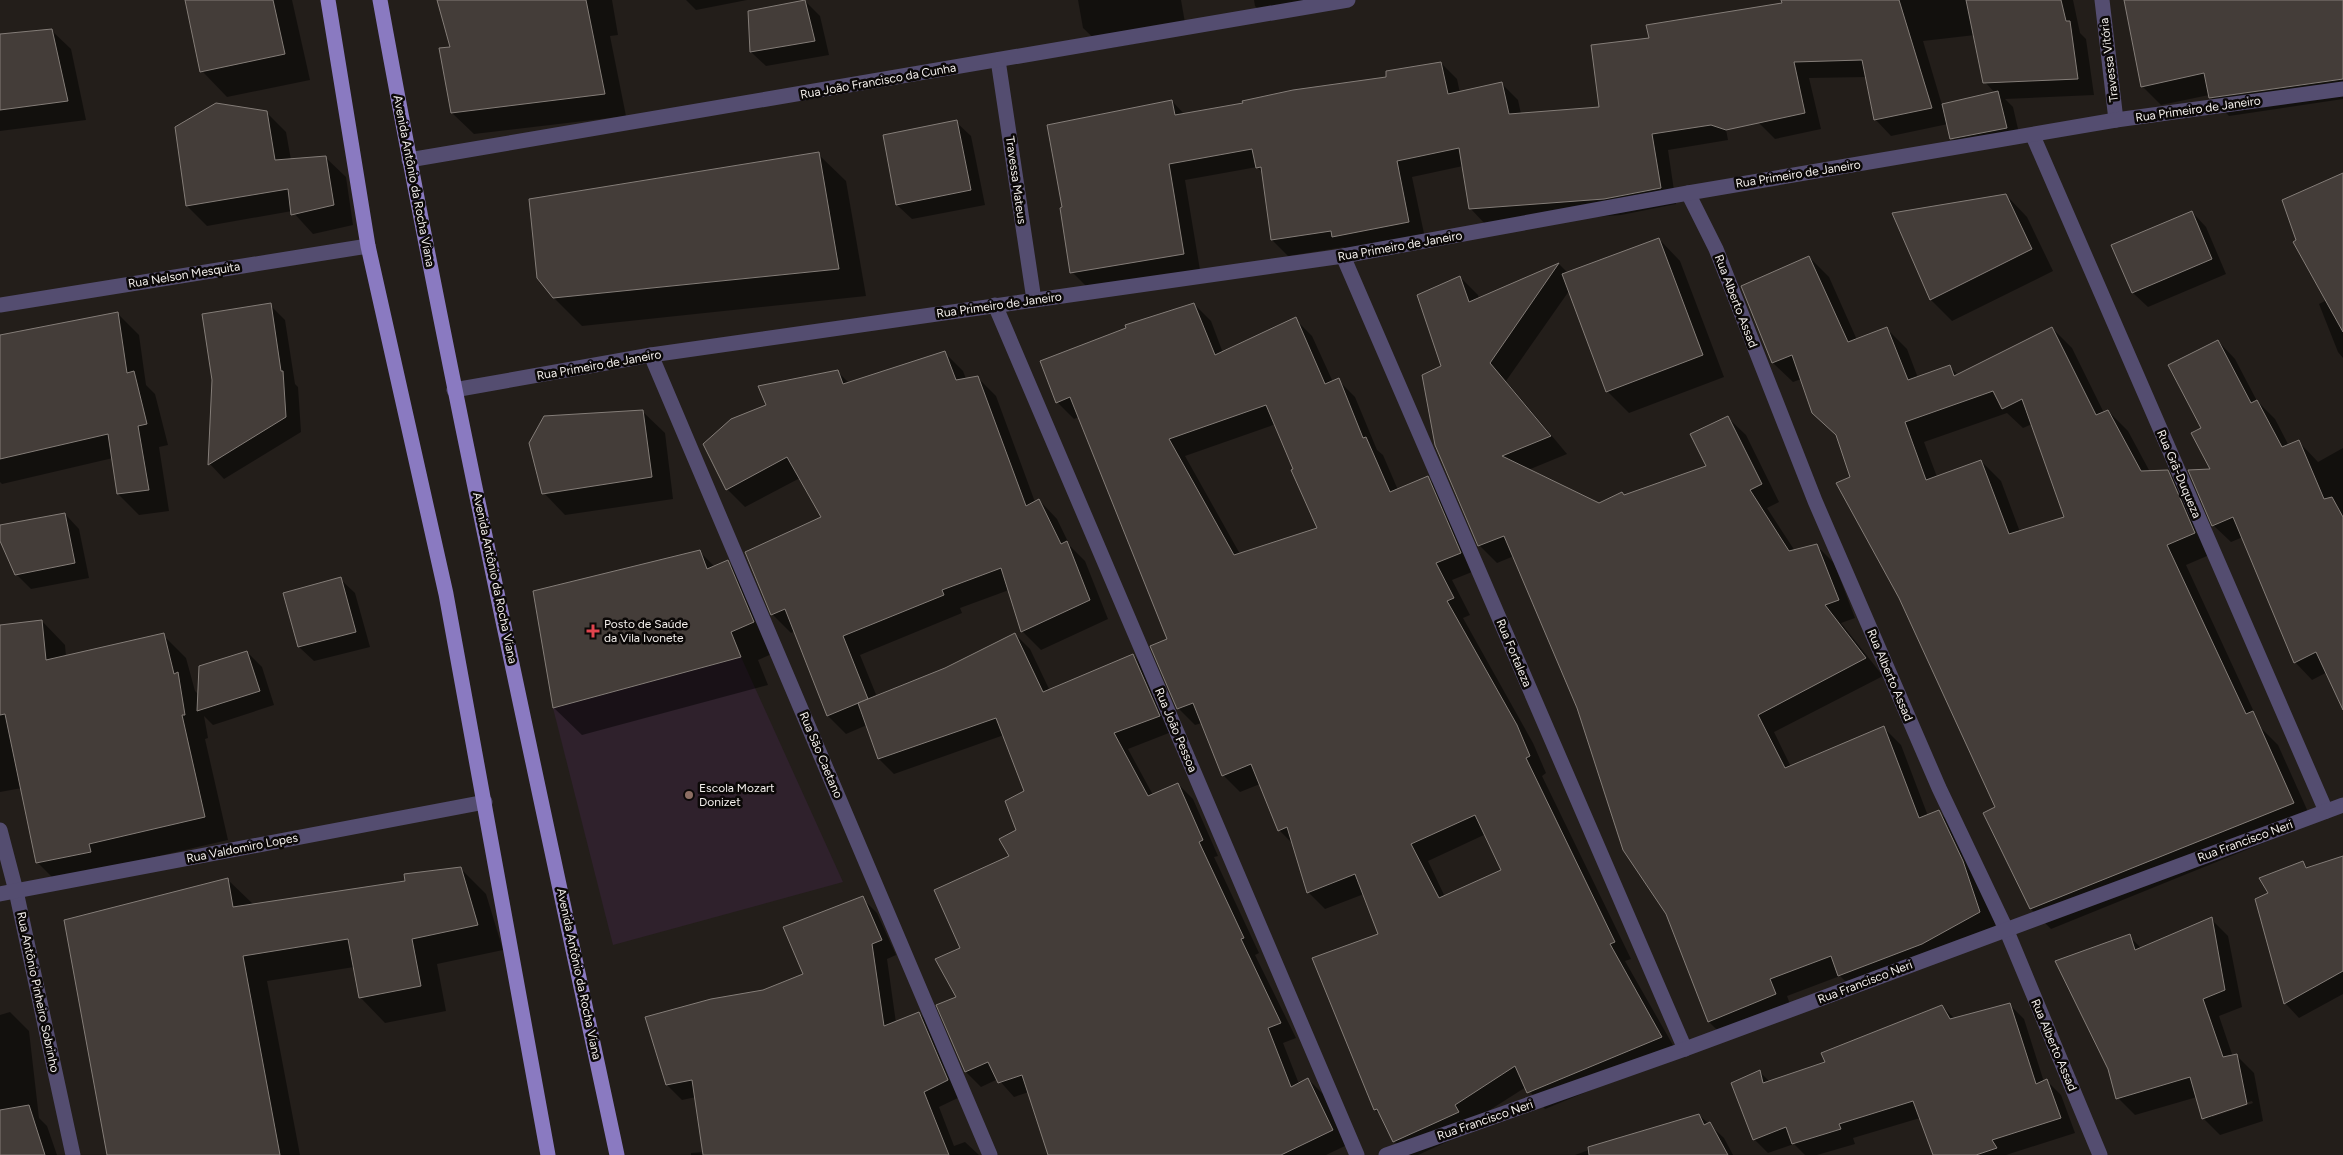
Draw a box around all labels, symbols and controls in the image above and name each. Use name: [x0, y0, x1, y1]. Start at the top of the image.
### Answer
street label: Travessa Vitória: [2097, 17, 2121, 103]
street label: Rua João Francisco da Cunha: [799, 60, 957, 102]
street label: Rua Primeiro de Janeiro: [2134, 93, 2262, 125]
street label: Avenida Antônio da Rocha Viana: [390, 94, 438, 268]
street label: Travessa Mateus: [1003, 135, 1029, 225]
street label: Rua Primeiro de Janeiro: [1734, 157, 1862, 191]
street label: Rua Primeiro de Janeiro: [1337, 228, 1464, 264]
street label: Rua Alberto Assad: [1712, 252, 1760, 350]
street label: Rua Nelson Mesquita: [127, 259, 241, 291]
street label: Rua Primeiro de Janeiro: [935, 289, 1063, 321]
street label: Rua Primeiro de Janeiro: [536, 347, 663, 383]
street label: Rua Grã-Duqueza: [2154, 428, 2204, 520]
street label: Avenida Antônio da Rocha Viana: [470, 491, 520, 665]
place label: Posto de Saúde da Vila Ivonete: [604, 617, 689, 645]
street label: Rua Fortaleza: [1493, 617, 1535, 689]
marker: Posto de Saúde da Vila Ivonete: [586, 624, 600, 638]
street label: Rua Alberto Assad: [1864, 627, 1916, 723]
street label: Rua João Pessoa: [1152, 686, 1200, 774]
street label: Rua São Caetano: [797, 710, 845, 800]
place label: Escola Mozart Donizet: [699, 781, 775, 809]
marker: Escola Mozart Donizet: [683, 789, 695, 801]
street label: Rua Francisco Neri: [2195, 817, 2295, 865]
street label: Rua Valdomiro Lopes: [185, 830, 299, 866]
street label: Avenida Antônio da Rocha Viana: [554, 887, 604, 1061]
street label: Rua Antônio Pinheiro Sobrinho: [14, 910, 62, 1074]
street label: Rua Francisco Neri: [1816, 957, 1914, 1007]
street label: Rua Alberto Assad: [2028, 997, 2080, 1093]
street label: Rua Francisco Neri: [1435, 1097, 1535, 1143]

